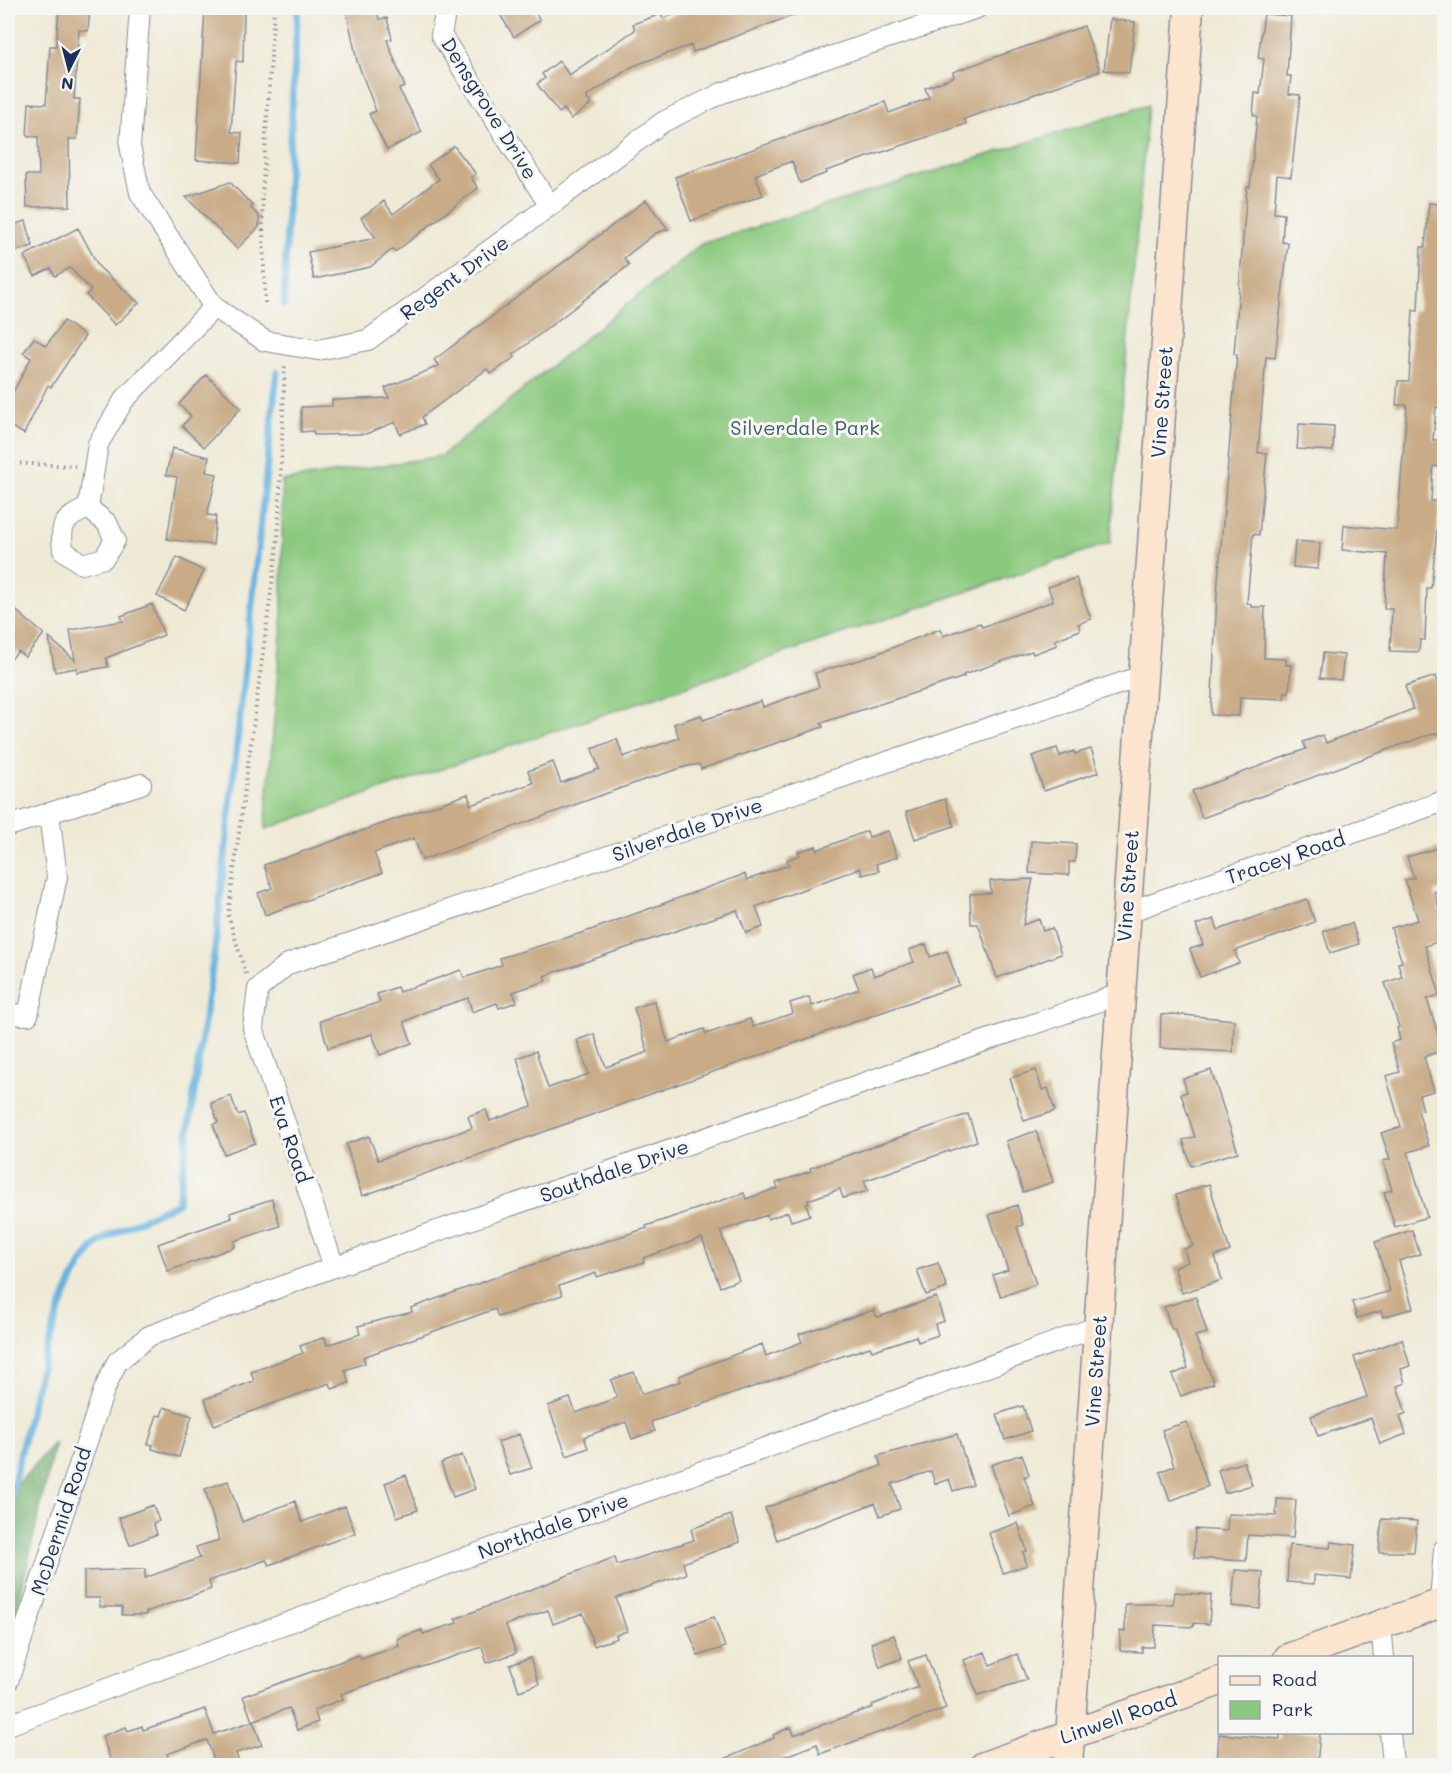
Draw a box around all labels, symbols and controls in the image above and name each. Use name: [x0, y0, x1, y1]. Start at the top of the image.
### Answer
street label: Densgrove Drive: [436, 32, 544, 184]
north arrow: [39, 39, 99, 99]
text: N: [60, 73, 75, 95]
street label: Regent Drive: [394, 229, 514, 325]
street label: Vine Street: [1144, 345, 1178, 459]
park label: Silverdale Park: [730, 414, 880, 440]
street label: Silverdale Drive: [608, 791, 766, 867]
street label: Tracey Road: [1222, 824, 1348, 890]
street label: Vine Street: [1110, 829, 1144, 943]
street label: Eva Road: [264, 1092, 318, 1186]
street label: Southdale Drive: [536, 1132, 692, 1208]
street label: Vine Street: [1078, 1314, 1112, 1428]
street label: McDermid Road: [24, 1443, 96, 1599]
street label: Northdale Drive: [474, 1486, 632, 1564]
legend: [1218, 1656, 1413, 1734]
text: Road: [1272, 1667, 1317, 1691]
street label: Linwell Road: [1056, 1685, 1180, 1749]
text: Park: [1272, 1697, 1313, 1721]

